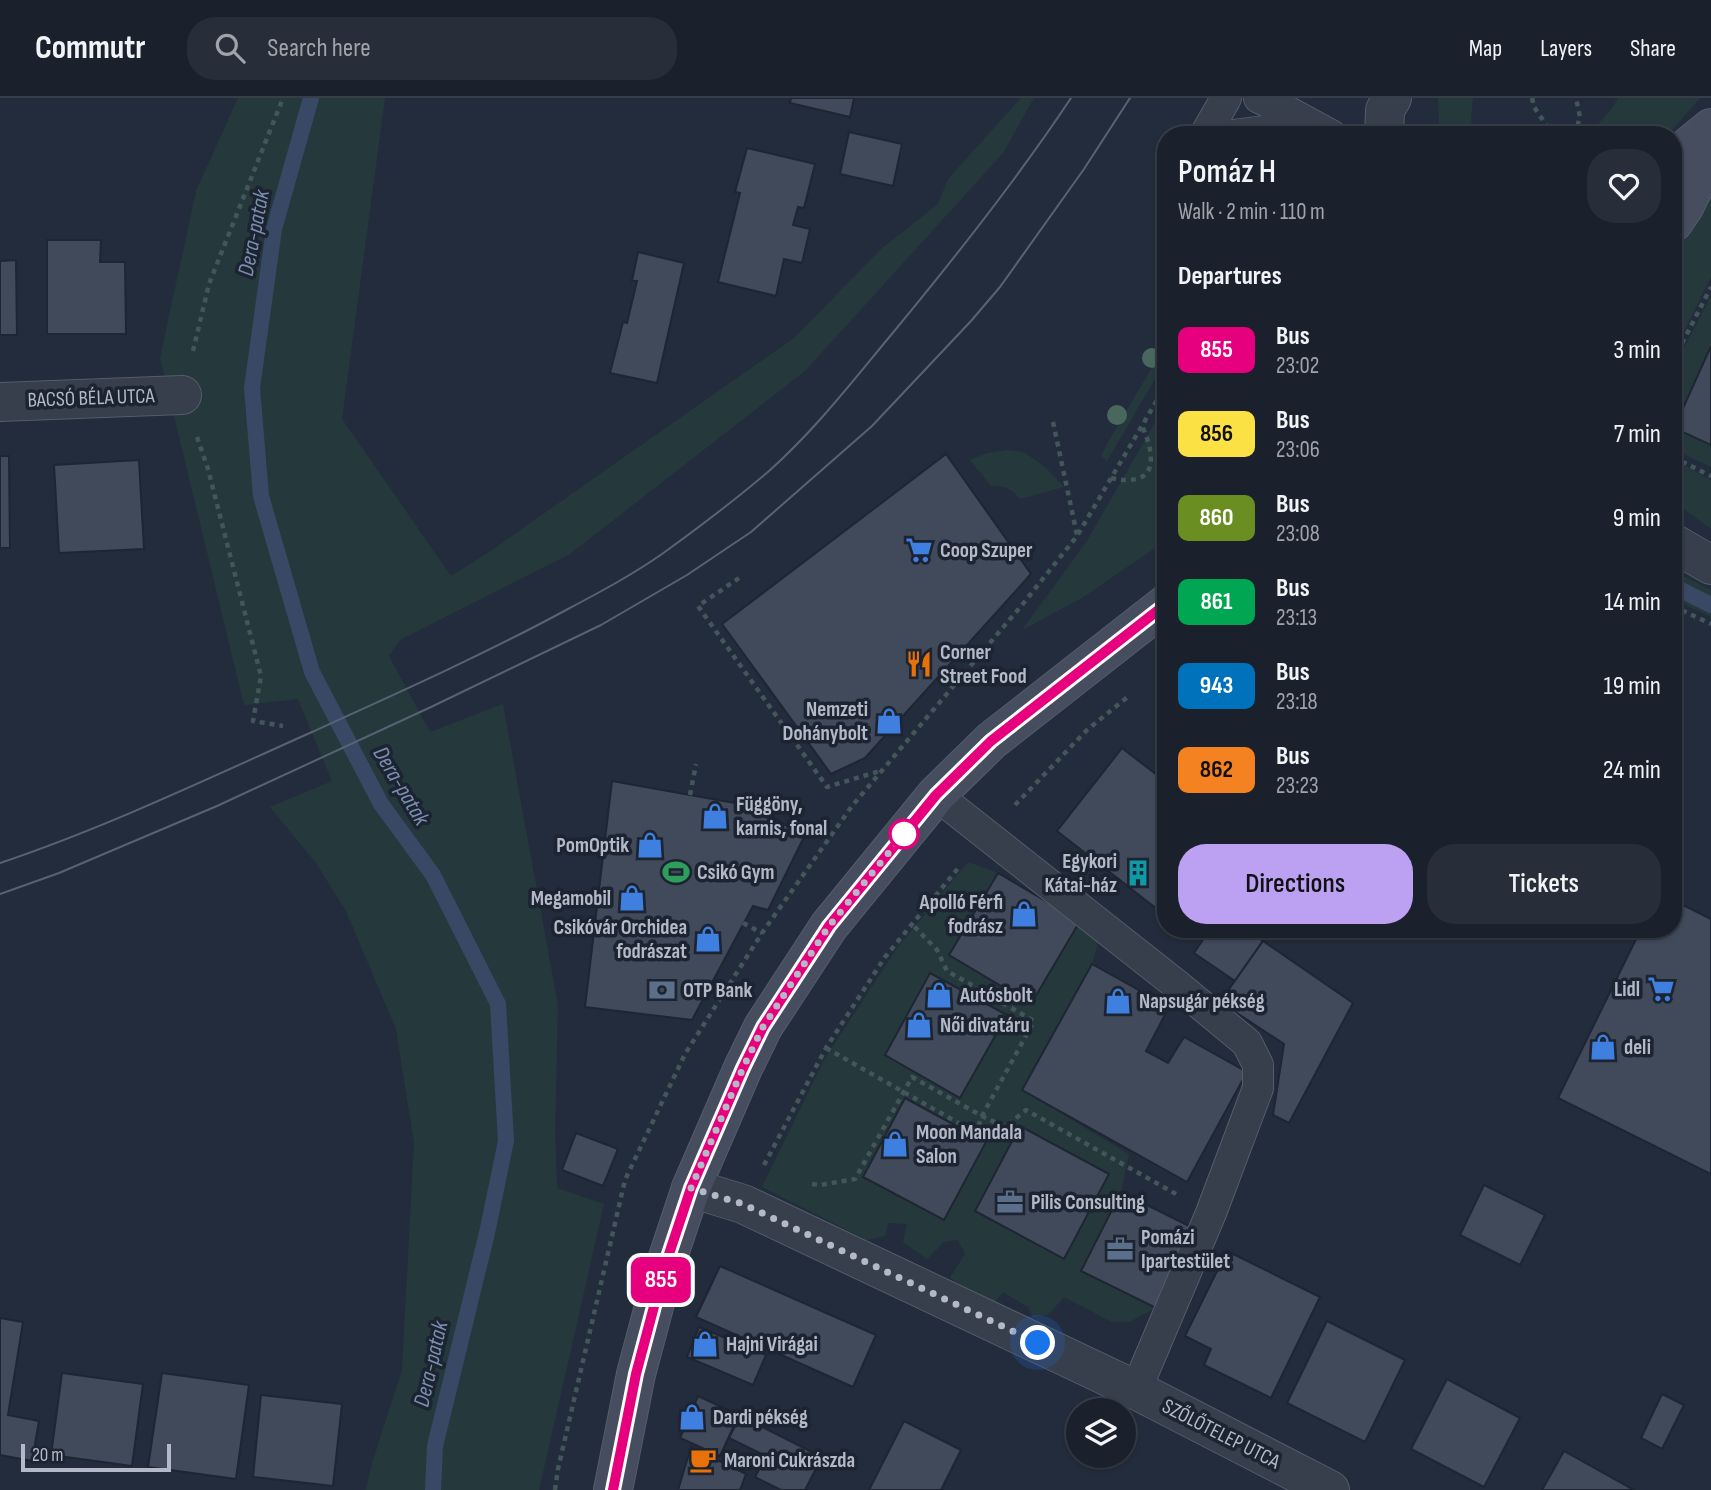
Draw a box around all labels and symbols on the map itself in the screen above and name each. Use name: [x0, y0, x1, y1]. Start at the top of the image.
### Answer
water label: Dera-patak: [232, 186, 276, 278]
street label: BACSÓ BÉLA UTCA: [27, 383, 156, 413]
supermarket icon: Coop Szuper: [904, 535, 934, 565]
place label: Coop Szuper: [940, 538, 1033, 563]
place label: Corner Street Food: [940, 640, 1027, 689]
restaurant icon: Corner Street Food: [904, 649, 934, 679]
place label: Nemzeti Dohánybolt: [783, 697, 868, 746]
shop icon: Nemzeti Dohánybolt: [874, 706, 904, 736]
water label: Dera-patak: [367, 742, 436, 832]
place label: Függöny, karnis, fonal: [736, 792, 827, 841]
shop icon: Függöny, karnis, fonal: [700, 801, 730, 831]
unlabelled marker: [889, 819, 919, 849]
shop icon: PomOptik: [635, 830, 665, 860]
place label: PomOptik: [556, 833, 629, 858]
place label: Egykori Kátai-ház: [1044, 849, 1117, 898]
sports icon: Csikó Gym: [661, 857, 691, 887]
building icon: Egykori Kátai-ház: [1123, 858, 1153, 888]
place label: Csikó Gym: [697, 860, 774, 885]
shop icon: Megamobil: [617, 883, 647, 913]
place label: Megamobil: [531, 886, 611, 911]
place label: Apolló Férfi fodrász: [919, 890, 1003, 939]
shop icon: Apolló Férfi fodrász: [1009, 899, 1039, 929]
place label: Csikóvár Orchidea fodrászat: [553, 915, 687, 964]
shop icon: Csikóvár Orchidea fodrászat: [693, 924, 723, 954]
supermarket icon: Lidl: [1646, 974, 1676, 1004]
bank icon: OTP Bank: [647, 975, 677, 1005]
place label: Lidl: [1614, 977, 1640, 1002]
place label: OTP Bank: [683, 978, 753, 1003]
shop icon: Autósbolt: [924, 980, 954, 1010]
place label: Autósbolt: [959, 983, 1033, 1008]
shop icon: Napsugár pékség: [1103, 986, 1133, 1016]
place label: Napsugár pékség: [1139, 989, 1265, 1014]
shop icon: Női divatáru: [904, 1010, 934, 1040]
place label: Női divatáru: [940, 1013, 1030, 1038]
shop icon: deli: [1588, 1032, 1618, 1062]
place label: deli: [1624, 1035, 1651, 1060]
place label: Moon Mandala Salon: [916, 1120, 1022, 1169]
shop icon: Moon Mandala Salon: [880, 1129, 910, 1159]
office icon: Pilis Consulting: [995, 1187, 1025, 1217]
place label: Pilis Consulting: [1031, 1190, 1145, 1215]
place label: Pomázi Ipartestület: [1141, 1225, 1230, 1274]
office icon: Pomázi Ipartestület: [1105, 1234, 1135, 1264]
line badge: 855: [621, 1257, 701, 1303]
water label: Dera-patak: [408, 1317, 455, 1410]
your location: [1020, 1325, 1055, 1360]
shop icon: Hajni Virágai: [690, 1329, 720, 1359]
place label: Hajni Virágai: [726, 1332, 818, 1357]
street label: SZŐLŐTELEP UTCA: [1158, 1394, 1285, 1475]
shop icon: Dardi pékség: [677, 1402, 707, 1432]
place label: Dardi pékség: [713, 1405, 808, 1430]
scale bar: [21, 1441, 172, 1473]
cafe icon: Maroni Cukrászda: [688, 1445, 718, 1475]
place label: Maroni Cukrászda: [724, 1448, 855, 1473]

